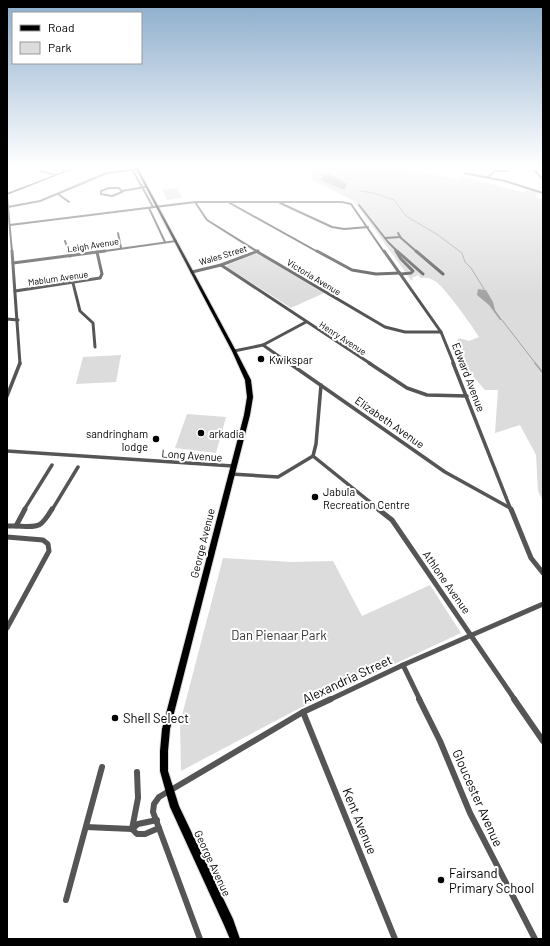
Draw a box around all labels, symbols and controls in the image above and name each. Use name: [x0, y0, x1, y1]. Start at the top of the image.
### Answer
legend: [12, 12, 142, 64]
text: Road: [48, 20, 75, 34]
text: Park: [48, 40, 72, 54]
street label: Leigh Avenue: [66, 235, 120, 255]
street label: Wales Street: [198, 242, 248, 268]
street label: Victoria Avenue: [285, 257, 343, 297]
street label: Mablum Avenue: [27, 268, 89, 288]
street label: Henry Avenue: [318, 319, 369, 357]
street label: Edward Avenue: [450, 340, 488, 414]
place label: Kwikspar: [269, 353, 313, 366]
marker: Kwikspar: [256, 354, 266, 364]
street label: Elizabeth Avenue: [353, 393, 427, 451]
place label: sandringham lodge: [86, 427, 148, 453]
place label: arkadia: [209, 427, 244, 440]
marker: arkadia: [196, 428, 206, 438]
marker: sandringham lodge: [151, 434, 161, 444]
street label: Long Avenue: [161, 446, 223, 464]
place label: Jabula Recreation Centre: [323, 485, 410, 511]
marker: Jabula Recreation Centre: [310, 492, 320, 502]
street label: George Avenue: [187, 507, 217, 579]
street label: Athlone Avenue: [420, 548, 474, 616]
park label: Dan Pienaar Park: [231, 627, 327, 643]
street label: Alexandria Street: [300, 651, 394, 707]
place label: Shell Select: [123, 710, 189, 726]
marker: Shell Select: [110, 713, 120, 723]
street label: Gloucester Avenue: [449, 747, 507, 849]
street label: Kent Avenue: [339, 785, 381, 857]
street label: George Avenue: [192, 828, 234, 898]
place label: Fairsand Primary School: [449, 865, 534, 896]
marker: Fairsand Primary School: [436, 875, 446, 885]

